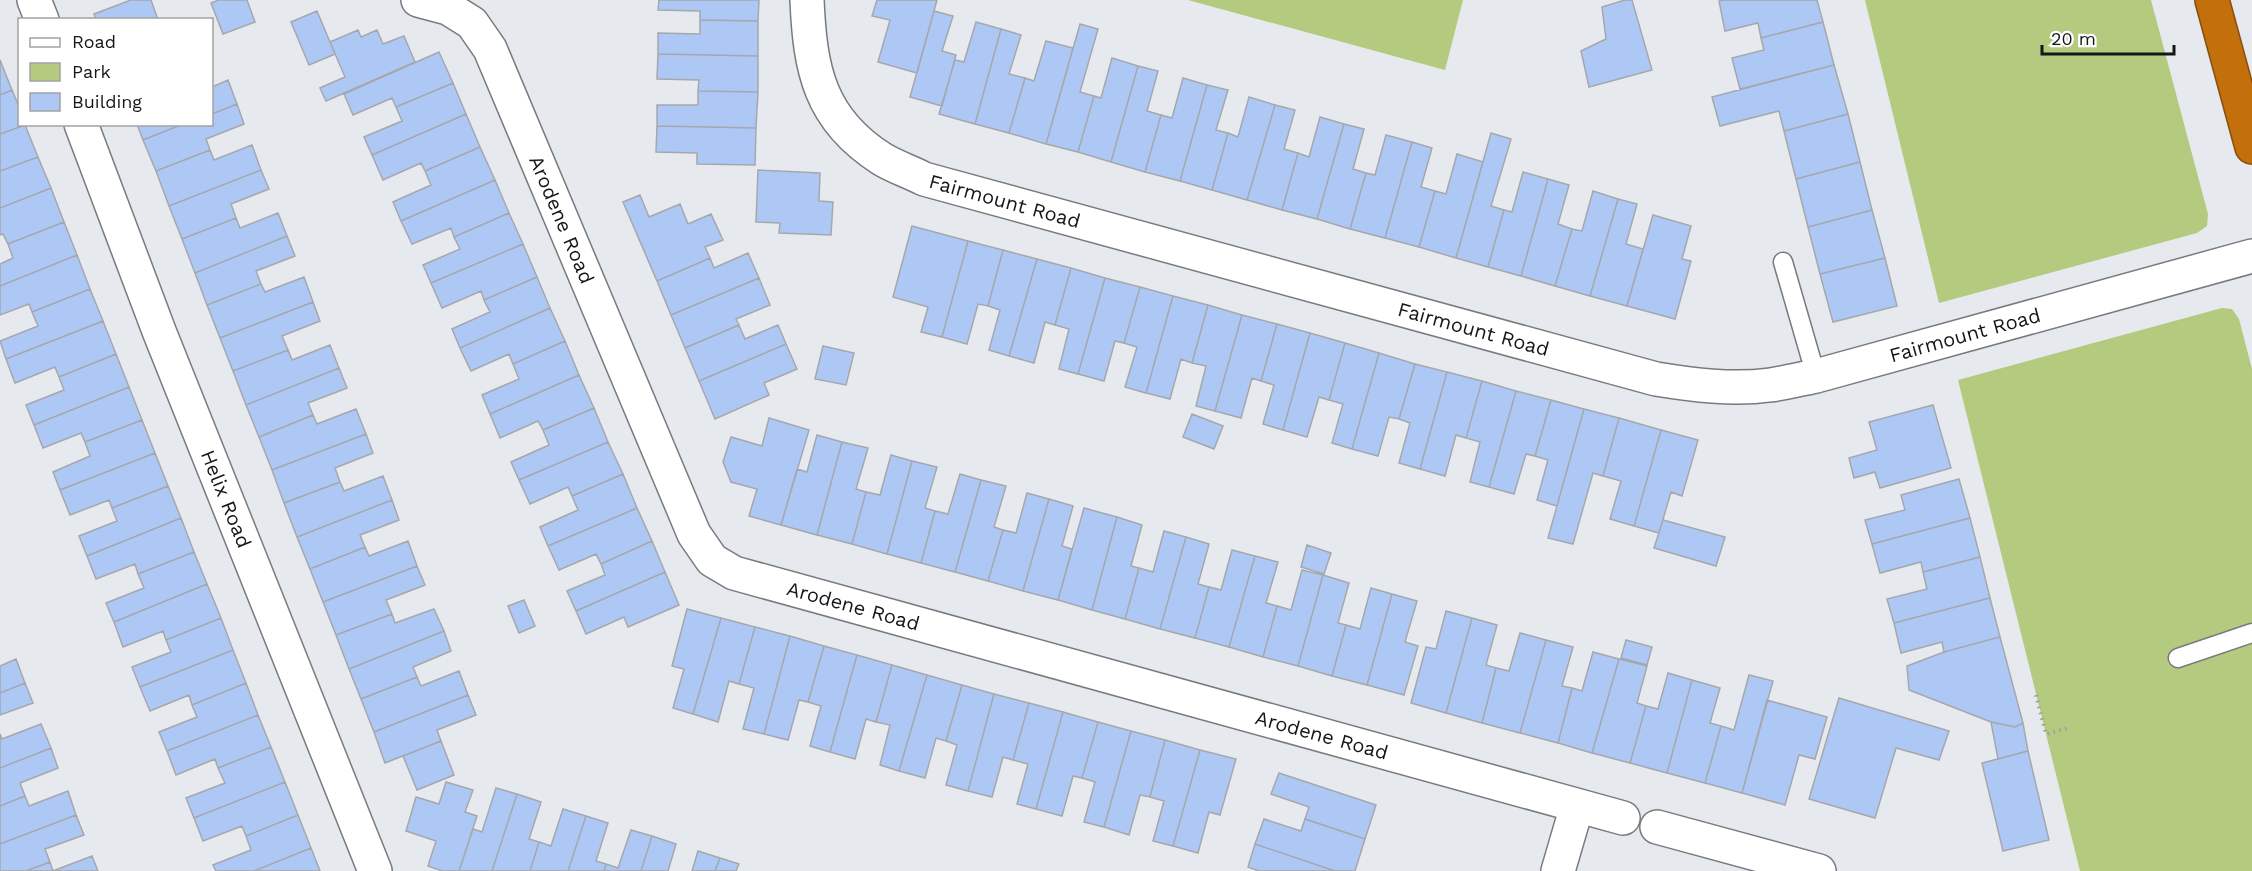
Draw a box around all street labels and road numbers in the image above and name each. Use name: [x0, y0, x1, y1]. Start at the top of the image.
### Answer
street label: Arodene Road: [524, 152, 599, 287]
street label: Fairmount Road: [926, 169, 1083, 233]
street label: Fairmount Road: [1395, 297, 1552, 361]
street label: Fairmount Road: [1887, 303, 2043, 367]
street label: Helix Road: [196, 446, 256, 551]
street label: Arodene Road: [784, 576, 922, 636]
street label: Arodene Road: [1253, 705, 1391, 765]

